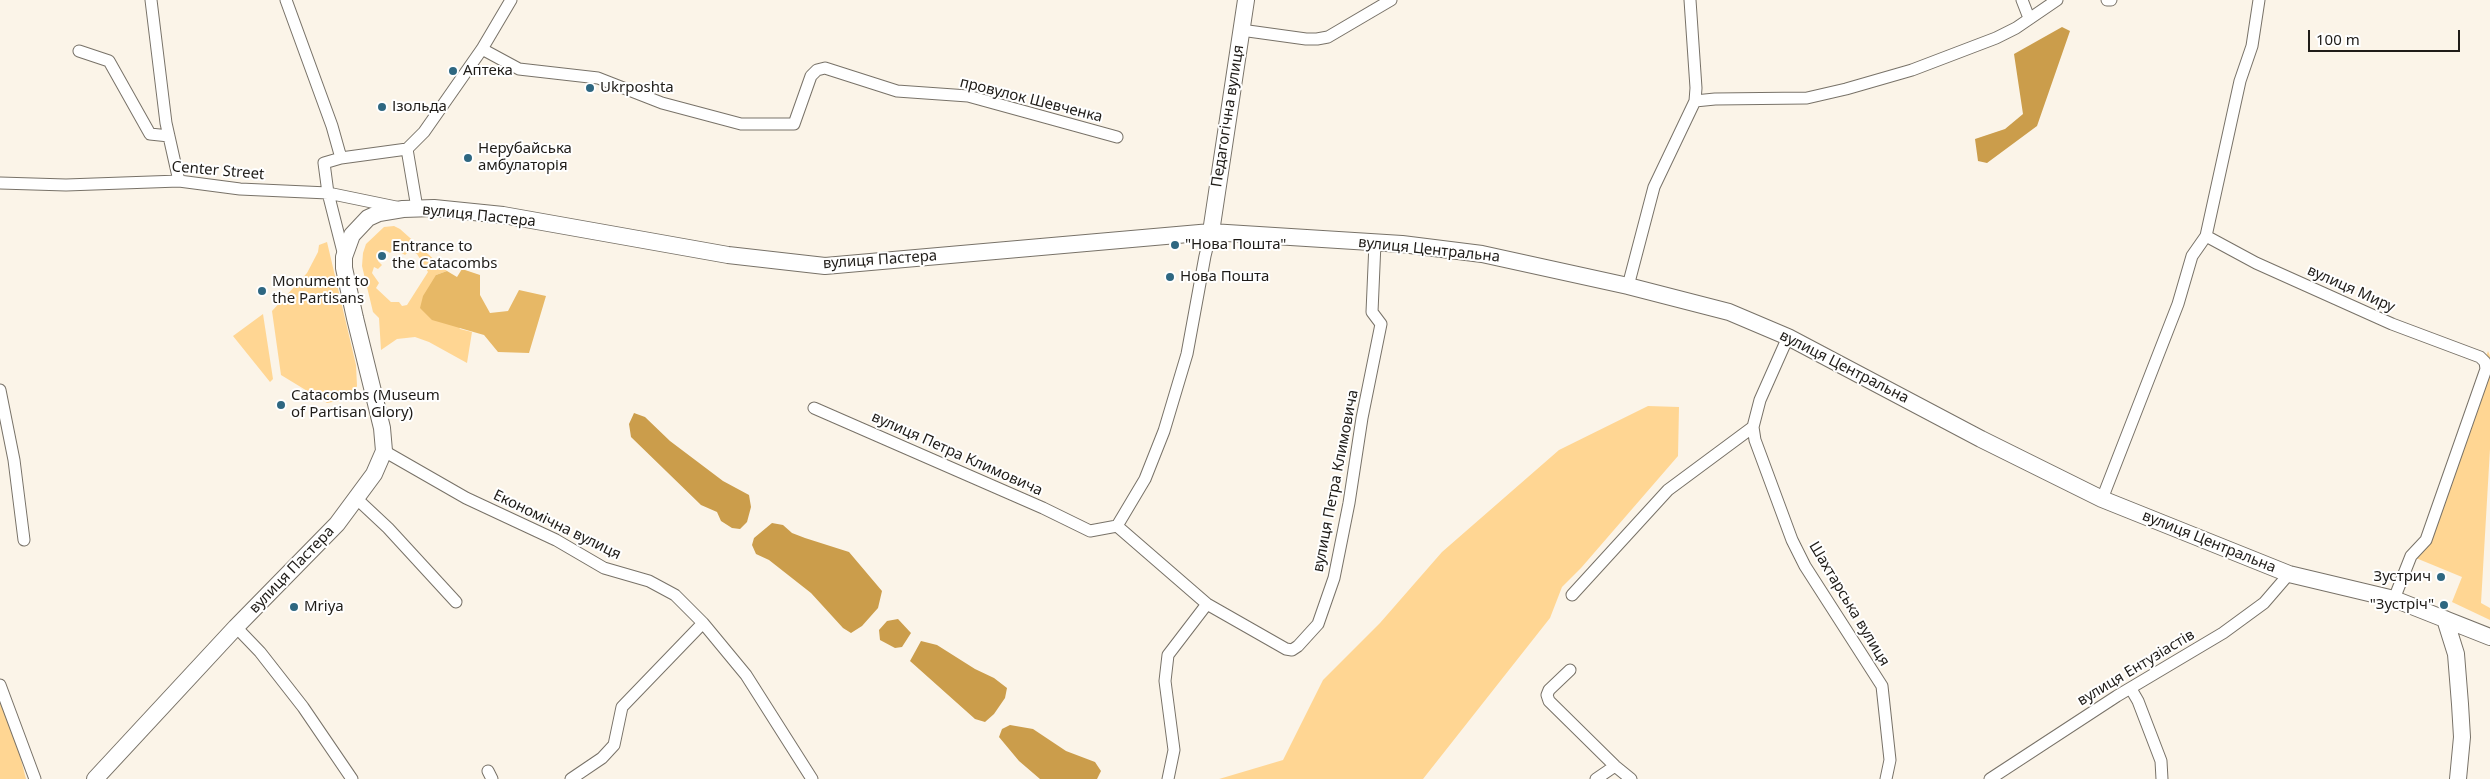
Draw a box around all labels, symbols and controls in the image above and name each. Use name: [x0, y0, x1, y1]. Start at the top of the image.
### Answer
scale bar: [2310, 20, 2462, 52]
text: 100 m: [2316, 29, 2360, 49]
street label: Педагогічна вулиця: [1208, 44, 1248, 188]
place label: Аптека: [463, 62, 513, 80]
marker: Аптека: [447, 65, 459, 77]
street label: провулок Шевченка: [958, 74, 1104, 126]
place label: Ukrposhta: [600, 79, 674, 97]
marker: Ukrposhta: [584, 82, 596, 94]
place label: Ізольда: [392, 98, 447, 116]
marker: Ізольда: [376, 101, 388, 113]
place label: Нерубайська амбулаторія: [478, 140, 572, 175]
marker: Нерубайська амбулаторія: [462, 152, 474, 164]
street label: Center Street: [171, 158, 265, 184]
street label: вулиця Пастера: [421, 201, 537, 231]
street label: вулиця Центральна: [1357, 234, 1501, 266]
place label: "Нова Пошта": [1185, 236, 1286, 254]
place label: Entrance to the Catacombs: [392, 238, 497, 273]
marker: "Нова Пошта": [1169, 239, 1181, 251]
street label: вулиця Пастера: [822, 247, 938, 273]
marker: Entrance to the Catacombs: [376, 250, 388, 262]
street label: вулиця Миру: [2304, 262, 2398, 316]
place label: Нова Пошта: [1180, 268, 1269, 286]
marker: Нова Пошта: [1164, 271, 1176, 283]
place label: Monument to the Partisans: [272, 273, 369, 308]
marker: Monument to the Partisans: [256, 285, 268, 297]
street label: вулиця Центральна: [1776, 327, 1912, 407]
place label: Catacombs (Museum of Partisan Glory): [291, 387, 440, 422]
street label: вулиця Петра Климовича: [1309, 388, 1363, 574]
marker: Catacombs (Museum of Partisan Glory): [275, 399, 287, 411]
street label: вулиця Петра Климовича: [869, 408, 1045, 500]
street label: Економічна вулиця: [490, 486, 624, 564]
street label: вулиця Центральна: [2140, 507, 2278, 577]
street label: вулиця Пастера: [246, 523, 338, 617]
street label: Шахтарська вулиця: [1805, 538, 1893, 670]
place label: Зустрич: [2374, 568, 2431, 586]
marker: Зустрич: [2435, 571, 2447, 583]
place label: "Зустріч": [2370, 596, 2434, 614]
place label: Mriya: [304, 598, 344, 616]
marker: "Зустріч": [2438, 599, 2450, 611]
marker: Mriya: [288, 601, 300, 613]
street label: вулиця Ентузіастів: [2074, 626, 2198, 710]

